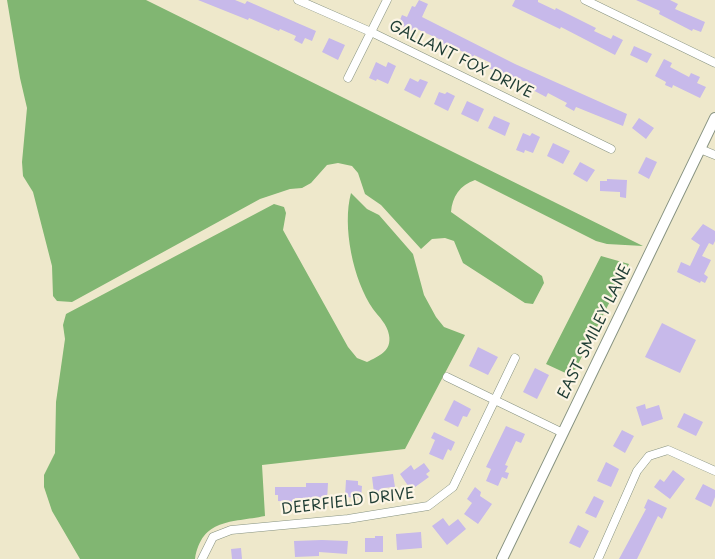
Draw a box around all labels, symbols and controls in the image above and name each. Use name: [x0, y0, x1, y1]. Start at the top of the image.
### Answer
street label: GALLANT FOX DRIVE: [386, 17, 536, 103]
street label: EAST SMILEY LANE: [555, 262, 635, 402]
street label: DEERFIELD DRIVE: [280, 485, 416, 519]

